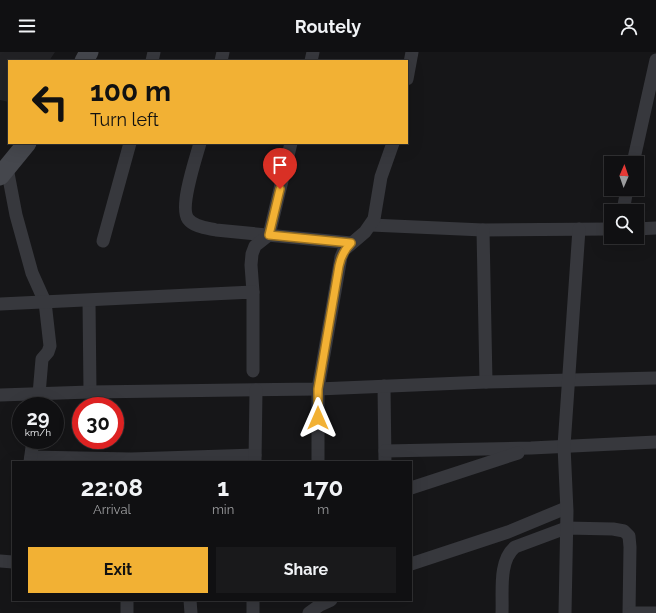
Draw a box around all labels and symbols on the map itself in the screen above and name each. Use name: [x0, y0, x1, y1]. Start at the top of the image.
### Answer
pin: [263, 148, 297, 189]
north arrow: [604, 156, 644, 196]
speed limit sign: 30: [72, 397, 124, 449]
position arrow: [297, 397, 339, 439]

